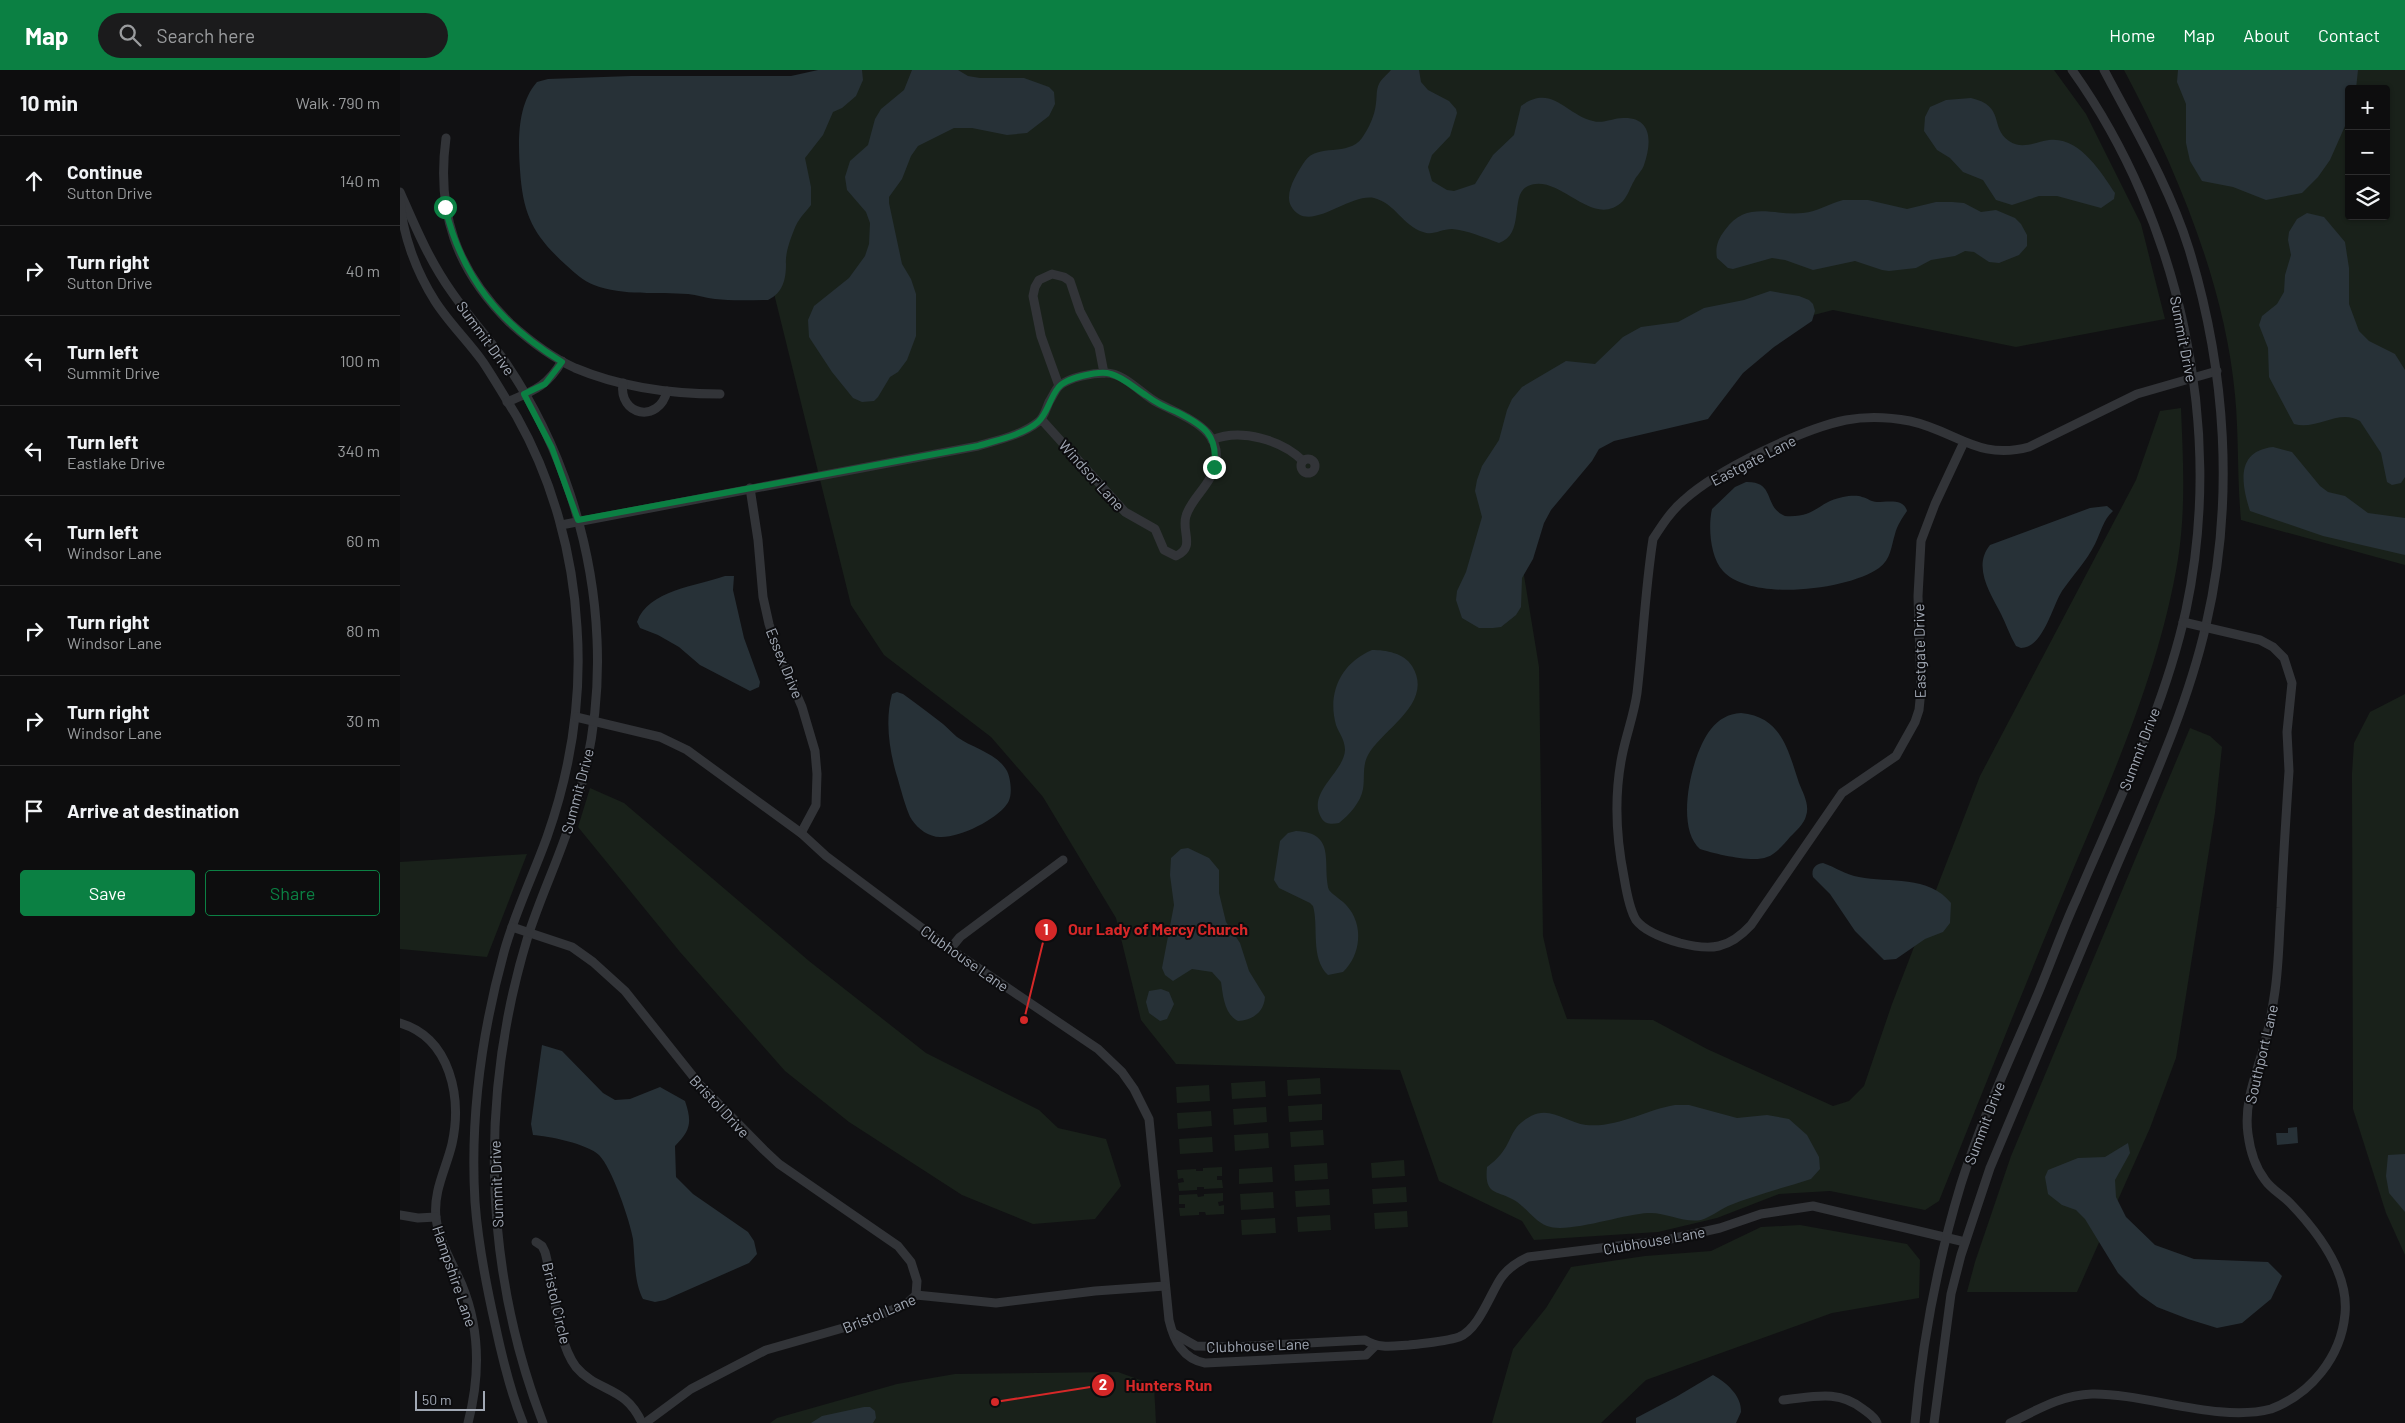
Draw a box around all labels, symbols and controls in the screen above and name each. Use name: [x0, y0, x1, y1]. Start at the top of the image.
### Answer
search box: [98, 13, 448, 58]
text: Map: [25, 21, 68, 50]
icon: search: [116, 21, 144, 49]
text: Search here: [156, 24, 255, 47]
text: Home: [2109, 24, 2155, 46]
text: Map: [2183, 24, 2215, 46]
text: About: [2243, 24, 2290, 46]
text: Contact: [2318, 24, 2380, 46]
map controls: [2345, 85, 2390, 220]
button: +: [2345, 85, 2390, 130]
text: 10 min: [20, 90, 78, 115]
text: Walk · 790 m: [296, 93, 380, 112]
button: −: [2345, 130, 2390, 175]
text: Continue: [67, 160, 143, 183]
icon: ahead: [20, 167, 48, 195]
text: 140 m: [340, 171, 380, 190]
button: layers: [2345, 175, 2390, 220]
text: Sutton Drive: [67, 183, 153, 202]
route start: [434, 196, 457, 219]
text: Turn right: [67, 250, 149, 273]
icon: right: [20, 257, 48, 285]
text: 40 m: [346, 261, 380, 280]
text: Sutton Drive: [67, 273, 153, 292]
street label: Summit Drive: [2167, 294, 2201, 384]
street label: Summit Drive: [453, 297, 519, 379]
text: Turn left: [67, 340, 138, 363]
icon: left: [20, 347, 48, 375]
text: 100 m: [340, 351, 380, 370]
text: Summit Drive: [67, 363, 160, 382]
text: Turn left: [67, 430, 138, 453]
street label: Eastgate Lane: [1707, 431, 1799, 489]
street label: Windsor Lane: [1055, 436, 1129, 514]
icon: left: [20, 437, 48, 465]
text: 340 m: [337, 441, 380, 460]
text: Eastlake Drive: [67, 453, 165, 472]
route end: [1203, 456, 1226, 479]
text: Turn left: [67, 520, 138, 543]
icon: left: [20, 527, 48, 555]
text: 60 m: [346, 531, 380, 550]
text: Windsor Lane: [67, 543, 162, 562]
street label: Eastgate Drive: [1909, 604, 1929, 698]
text: Turn right: [67, 610, 149, 633]
icon: right: [20, 617, 48, 645]
text: 80 m: [346, 621, 380, 640]
street label: Essex Drive: [763, 625, 807, 701]
text: Windsor Lane: [67, 633, 162, 652]
text: Turn right: [67, 700, 149, 723]
street label: Summit Drive: [2115, 705, 2163, 793]
icon: right: [20, 707, 48, 735]
text: 30 m: [346, 711, 380, 730]
text: Windsor Lane: [67, 723, 162, 742]
street label: Summit Drive: [557, 746, 597, 836]
icon: arrive: [20, 797, 48, 825]
text: Arrive at destination: [67, 799, 239, 822]
button: Save: [20, 870, 195, 916]
button: Share: [205, 870, 380, 916]
callout: Our Lady of Mercy Church: [1033, 914, 1259, 945]
text: Our Lady of Mercy Church: [1068, 919, 1248, 938]
text: 1: [1043, 920, 1049, 938]
street label: Clubhouse Lane: [918, 921, 1012, 995]
street label: Southport Lane: [2241, 1003, 2281, 1105]
street label: Bristol Drive: [686, 1071, 754, 1141]
street label: Summit Drive: [1960, 1079, 2008, 1167]
street label: Summit Drive: [485, 1140, 507, 1228]
street label: Clubhouse Lane: [1602, 1222, 1706, 1258]
street label: Hampshire Lane: [429, 1223, 481, 1329]
street label: Bristol Circle: [539, 1260, 575, 1346]
street label: Bristol Lane: [840, 1289, 918, 1337]
street label: Clubhouse Lane: [1206, 1334, 1310, 1356]
callout: Hunters Run: [1090, 1370, 1222, 1401]
text: 2: [1099, 1375, 1107, 1393]
text: Hunters Run: [1126, 1375, 1212, 1394]
scale bar: [415, 1388, 485, 1411]
text: 50 m: [422, 1391, 451, 1408]

